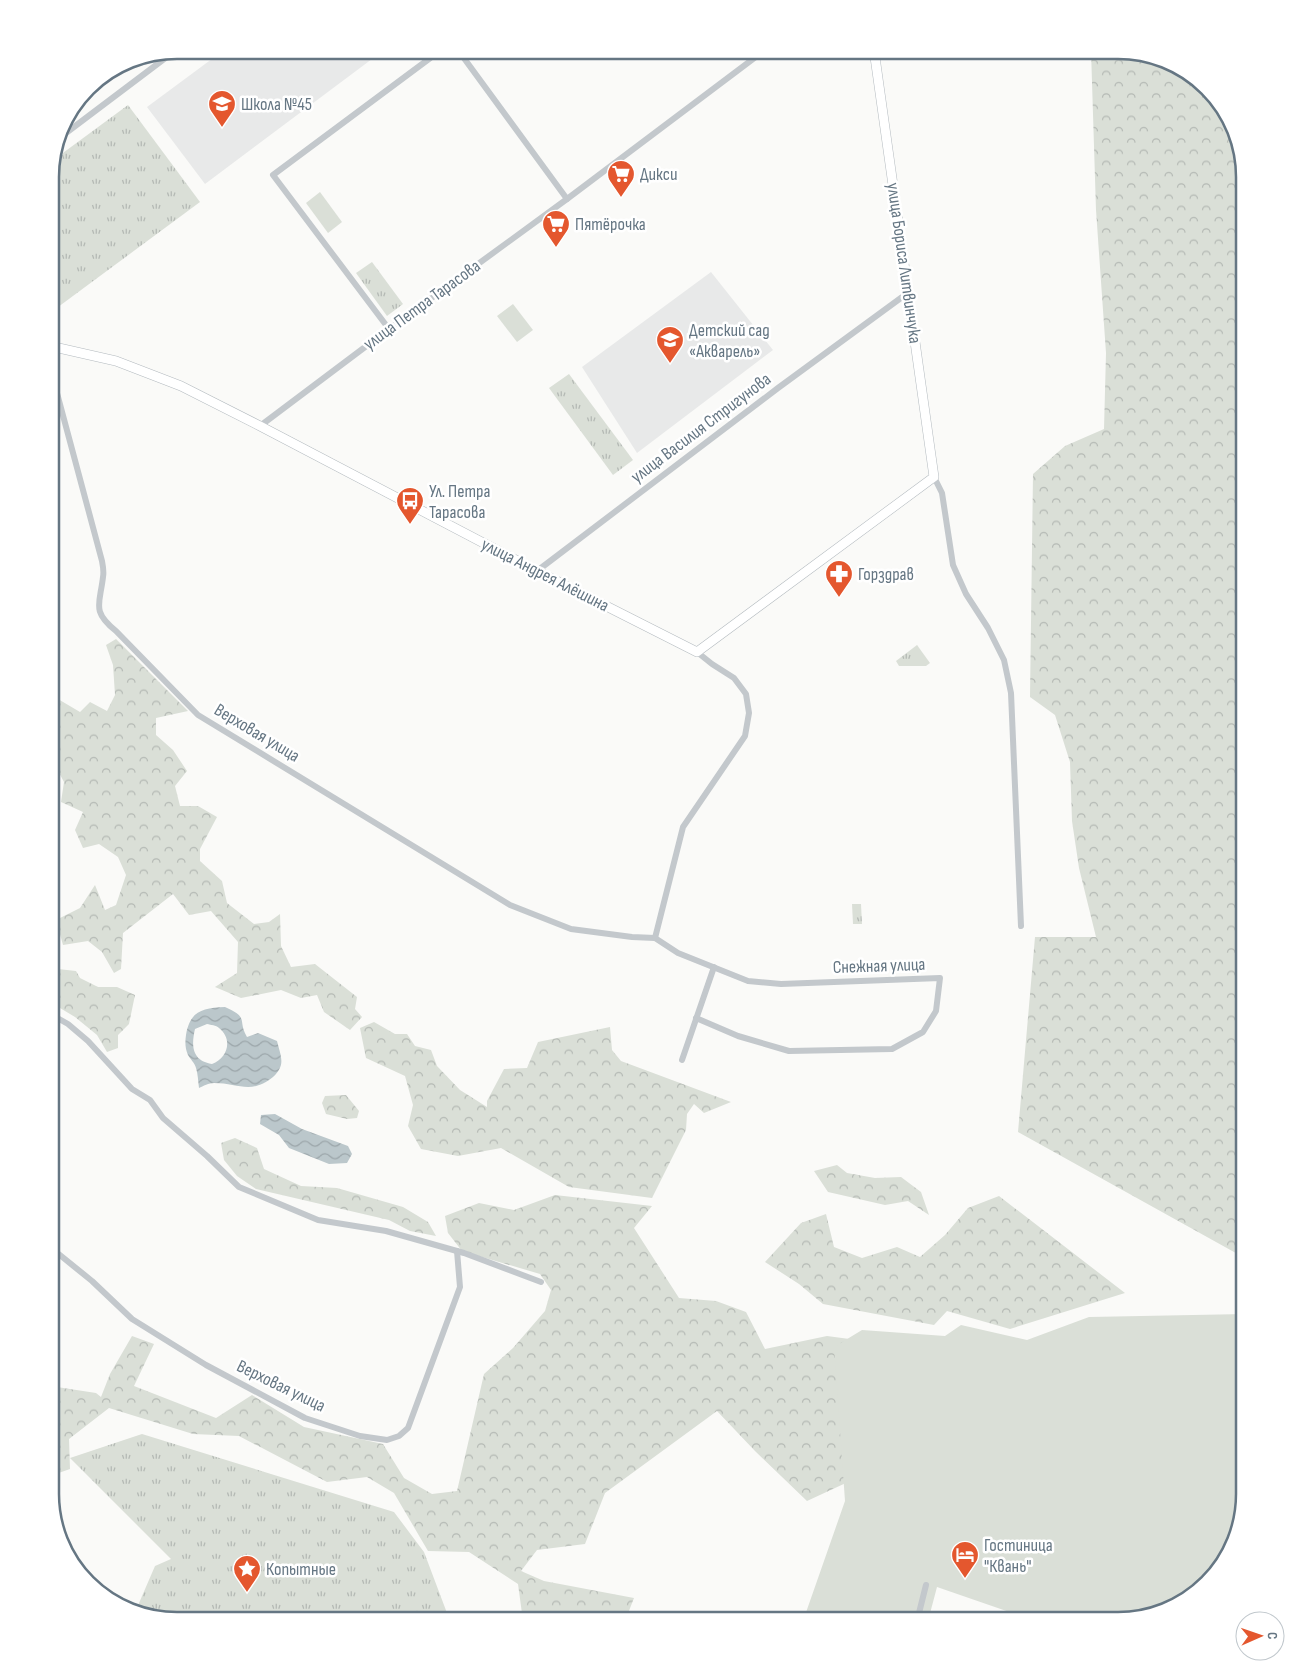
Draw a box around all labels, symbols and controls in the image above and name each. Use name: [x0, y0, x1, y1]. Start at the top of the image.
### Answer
school or university icon: Школа №45: [207, 89, 237, 128]
place label: Школа №45: [241, 94, 312, 115]
supermarket icon: Дикси: [606, 159, 636, 198]
place label: Дикси: [640, 164, 677, 185]
street label: улица Бориса Литвинчука: [882, 181, 926, 345]
supermarket icon: Пятёрочка: [541, 209, 571, 248]
place label: Пятёрочка: [575, 214, 646, 235]
street label: улица Петра Тарасова: [359, 255, 485, 355]
place label: Детский сад «Акварель»: [689, 320, 770, 362]
school or university icon: Детский сад «Акварель»: [655, 325, 685, 364]
street label: улица Василия Стригунова: [627, 369, 775, 487]
place label: Ул. Петра Тарасова: [429, 481, 490, 523]
bus stop icon: Ул. Петра Тарасова: [395, 486, 425, 525]
street label: улица Андрея Алёшина: [478, 534, 612, 616]
pharmacy icon: Горздрав: [824, 559, 854, 598]
place label: Горздрав: [858, 564, 914, 585]
street label: Верховая улица: [210, 699, 304, 767]
street label: Снежная улица: [832, 954, 926, 978]
street label: Верховая улица: [233, 1356, 329, 1416]
place label: Гостиница "Квань": [984, 1535, 1053, 1577]
hotel icon: Гостиница "Квань": [950, 1540, 980, 1579]
place icon: Копытные: [232, 1554, 262, 1593]
place label: Копытные: [266, 1559, 336, 1580]
north arrow: [1235, 1611, 1285, 1661]
text: С: [1264, 1632, 1281, 1639]

